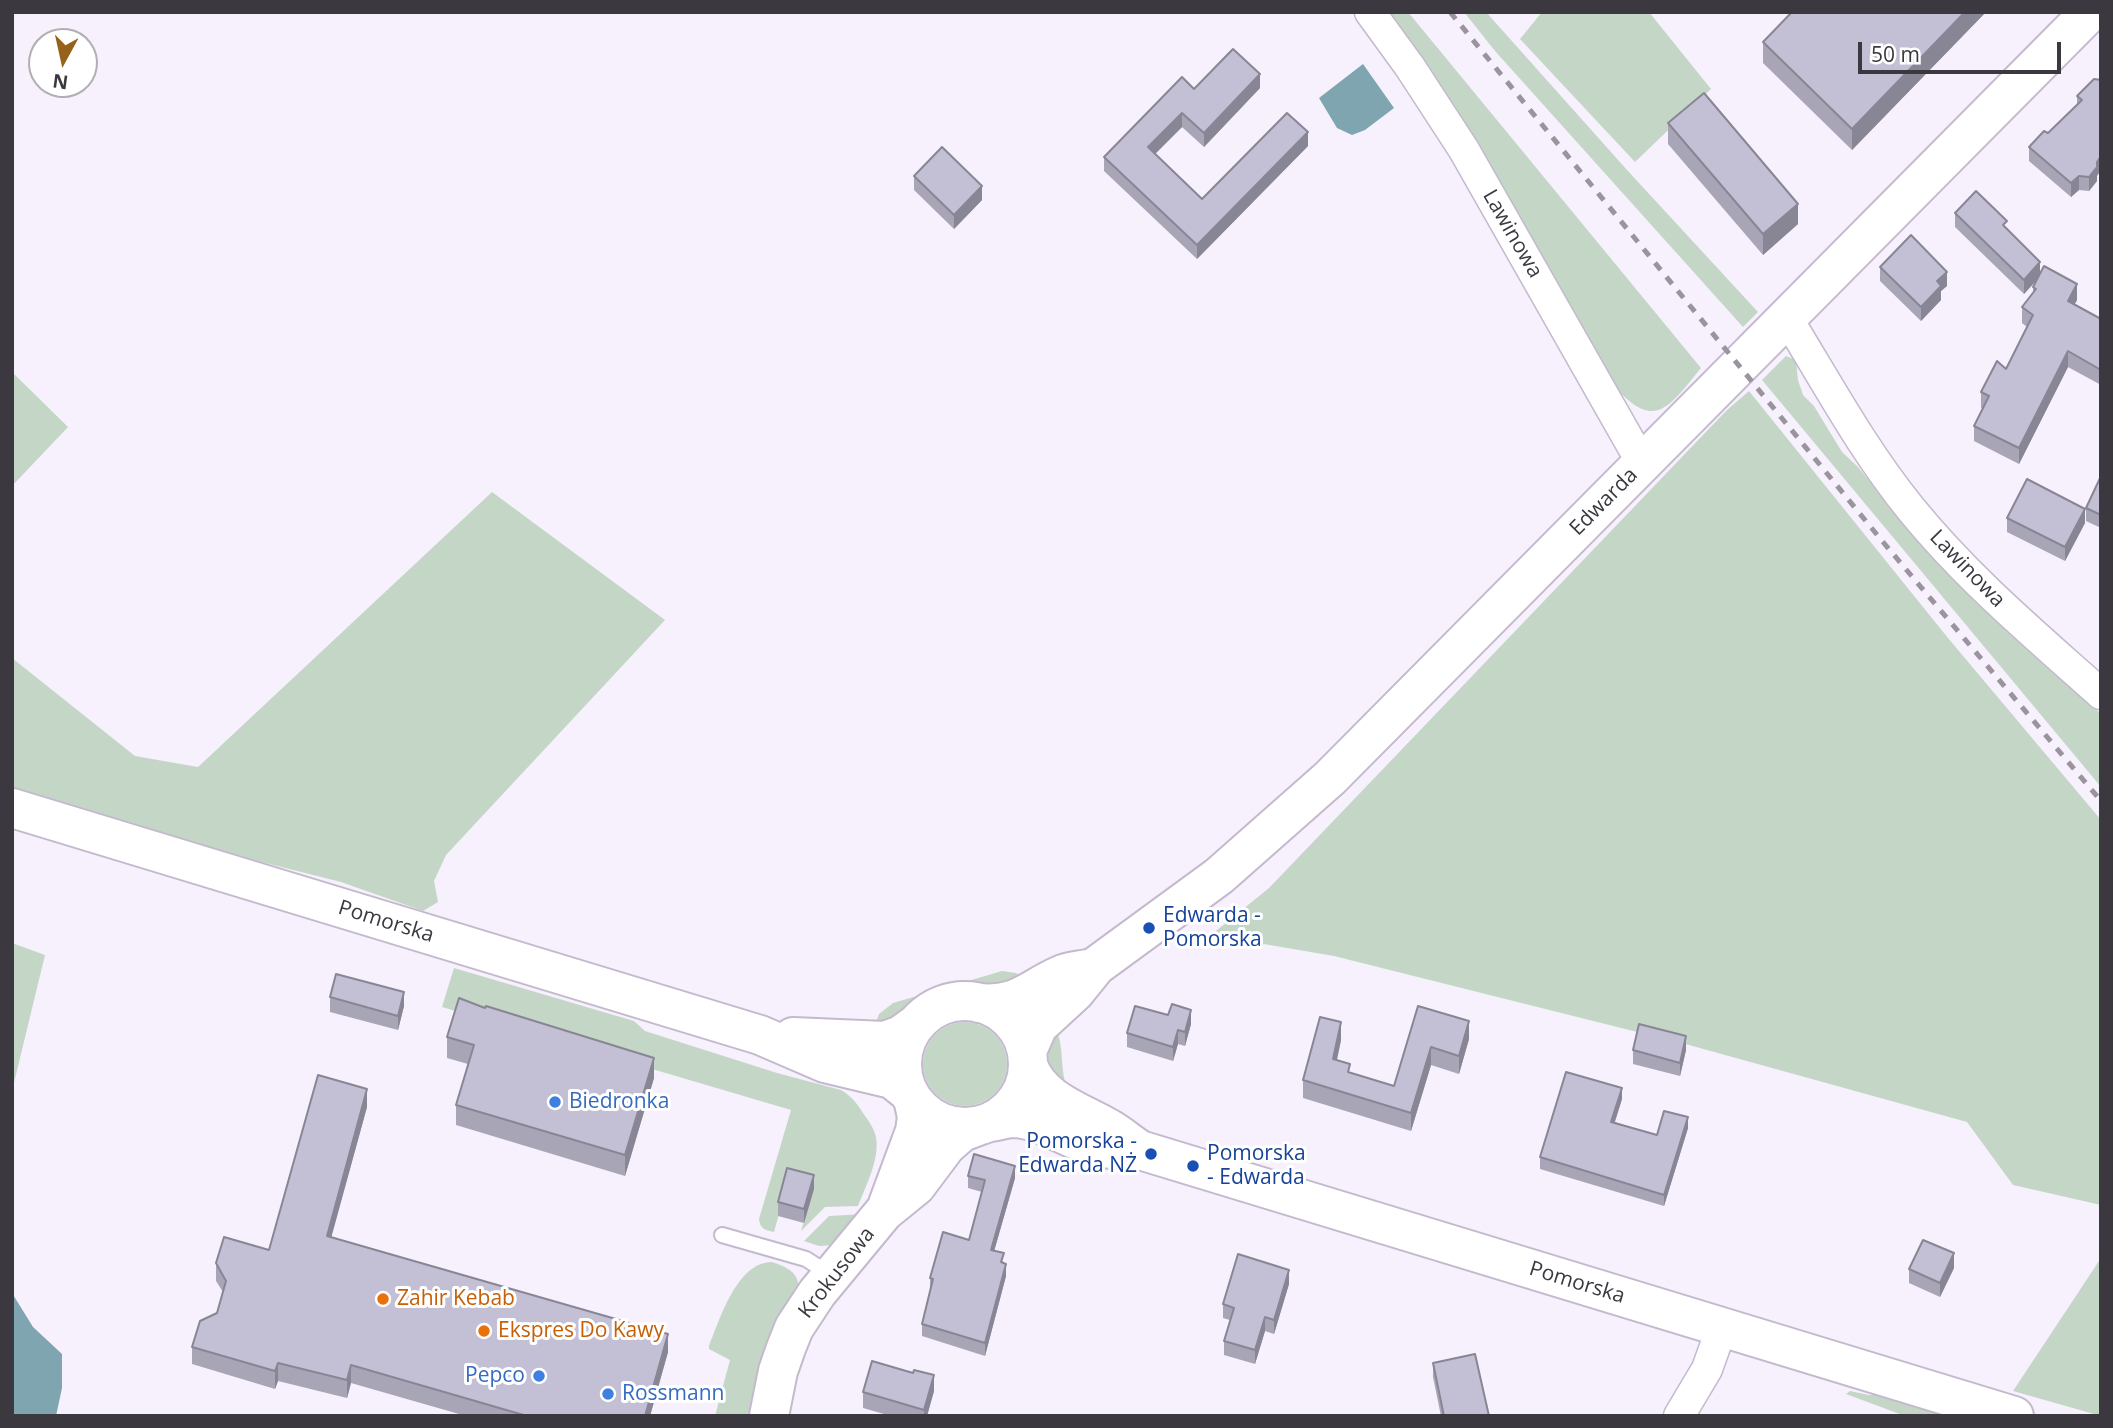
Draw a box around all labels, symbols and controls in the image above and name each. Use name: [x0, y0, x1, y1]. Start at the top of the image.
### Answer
north arrow: [28, 28, 98, 98]
scale bar: [1861, 28, 2064, 72]
text: 50 m: [1871, 40, 1920, 68]
text: N: [51, 68, 70, 96]
street label: Lawinowa: [1477, 185, 1547, 283]
street label: Edwarda: [1565, 463, 1643, 541]
street label: Lawinowa: [1924, 525, 2010, 613]
street label: Pomorska: [335, 896, 437, 948]
place label: Edwarda - Pomorska: [1163, 903, 1262, 953]
marker: Edwarda - Pomorska: [1141, 920, 1157, 936]
place label: Biedronka: [569, 1089, 669, 1115]
marker: Biedronka: [547, 1094, 563, 1110]
place label: Pomorska - Edwarda NŻ: [1018, 1129, 1137, 1179]
place label: Pomorska - Edwarda: [1207, 1141, 1306, 1191]
marker: Pomorska - Edwarda NŻ: [1143, 1146, 1159, 1162]
marker: Pomorska - Edwarda: [1185, 1158, 1201, 1174]
street label: Krokusowa: [794, 1222, 880, 1324]
street label: Pomorska: [1526, 1257, 1628, 1309]
place label: Zahir Kebab: [397, 1286, 515, 1312]
marker: Zahir Kebab: [375, 1291, 391, 1307]
place label: Ekspres Do Kawy: [498, 1318, 664, 1344]
marker: Ekspres Do Kawy: [476, 1323, 492, 1339]
place label: Pepco: [465, 1363, 525, 1389]
marker: Pepco: [531, 1368, 547, 1384]
place label: Rossmann: [622, 1381, 724, 1407]
marker: Rossmann: [600, 1386, 616, 1402]

